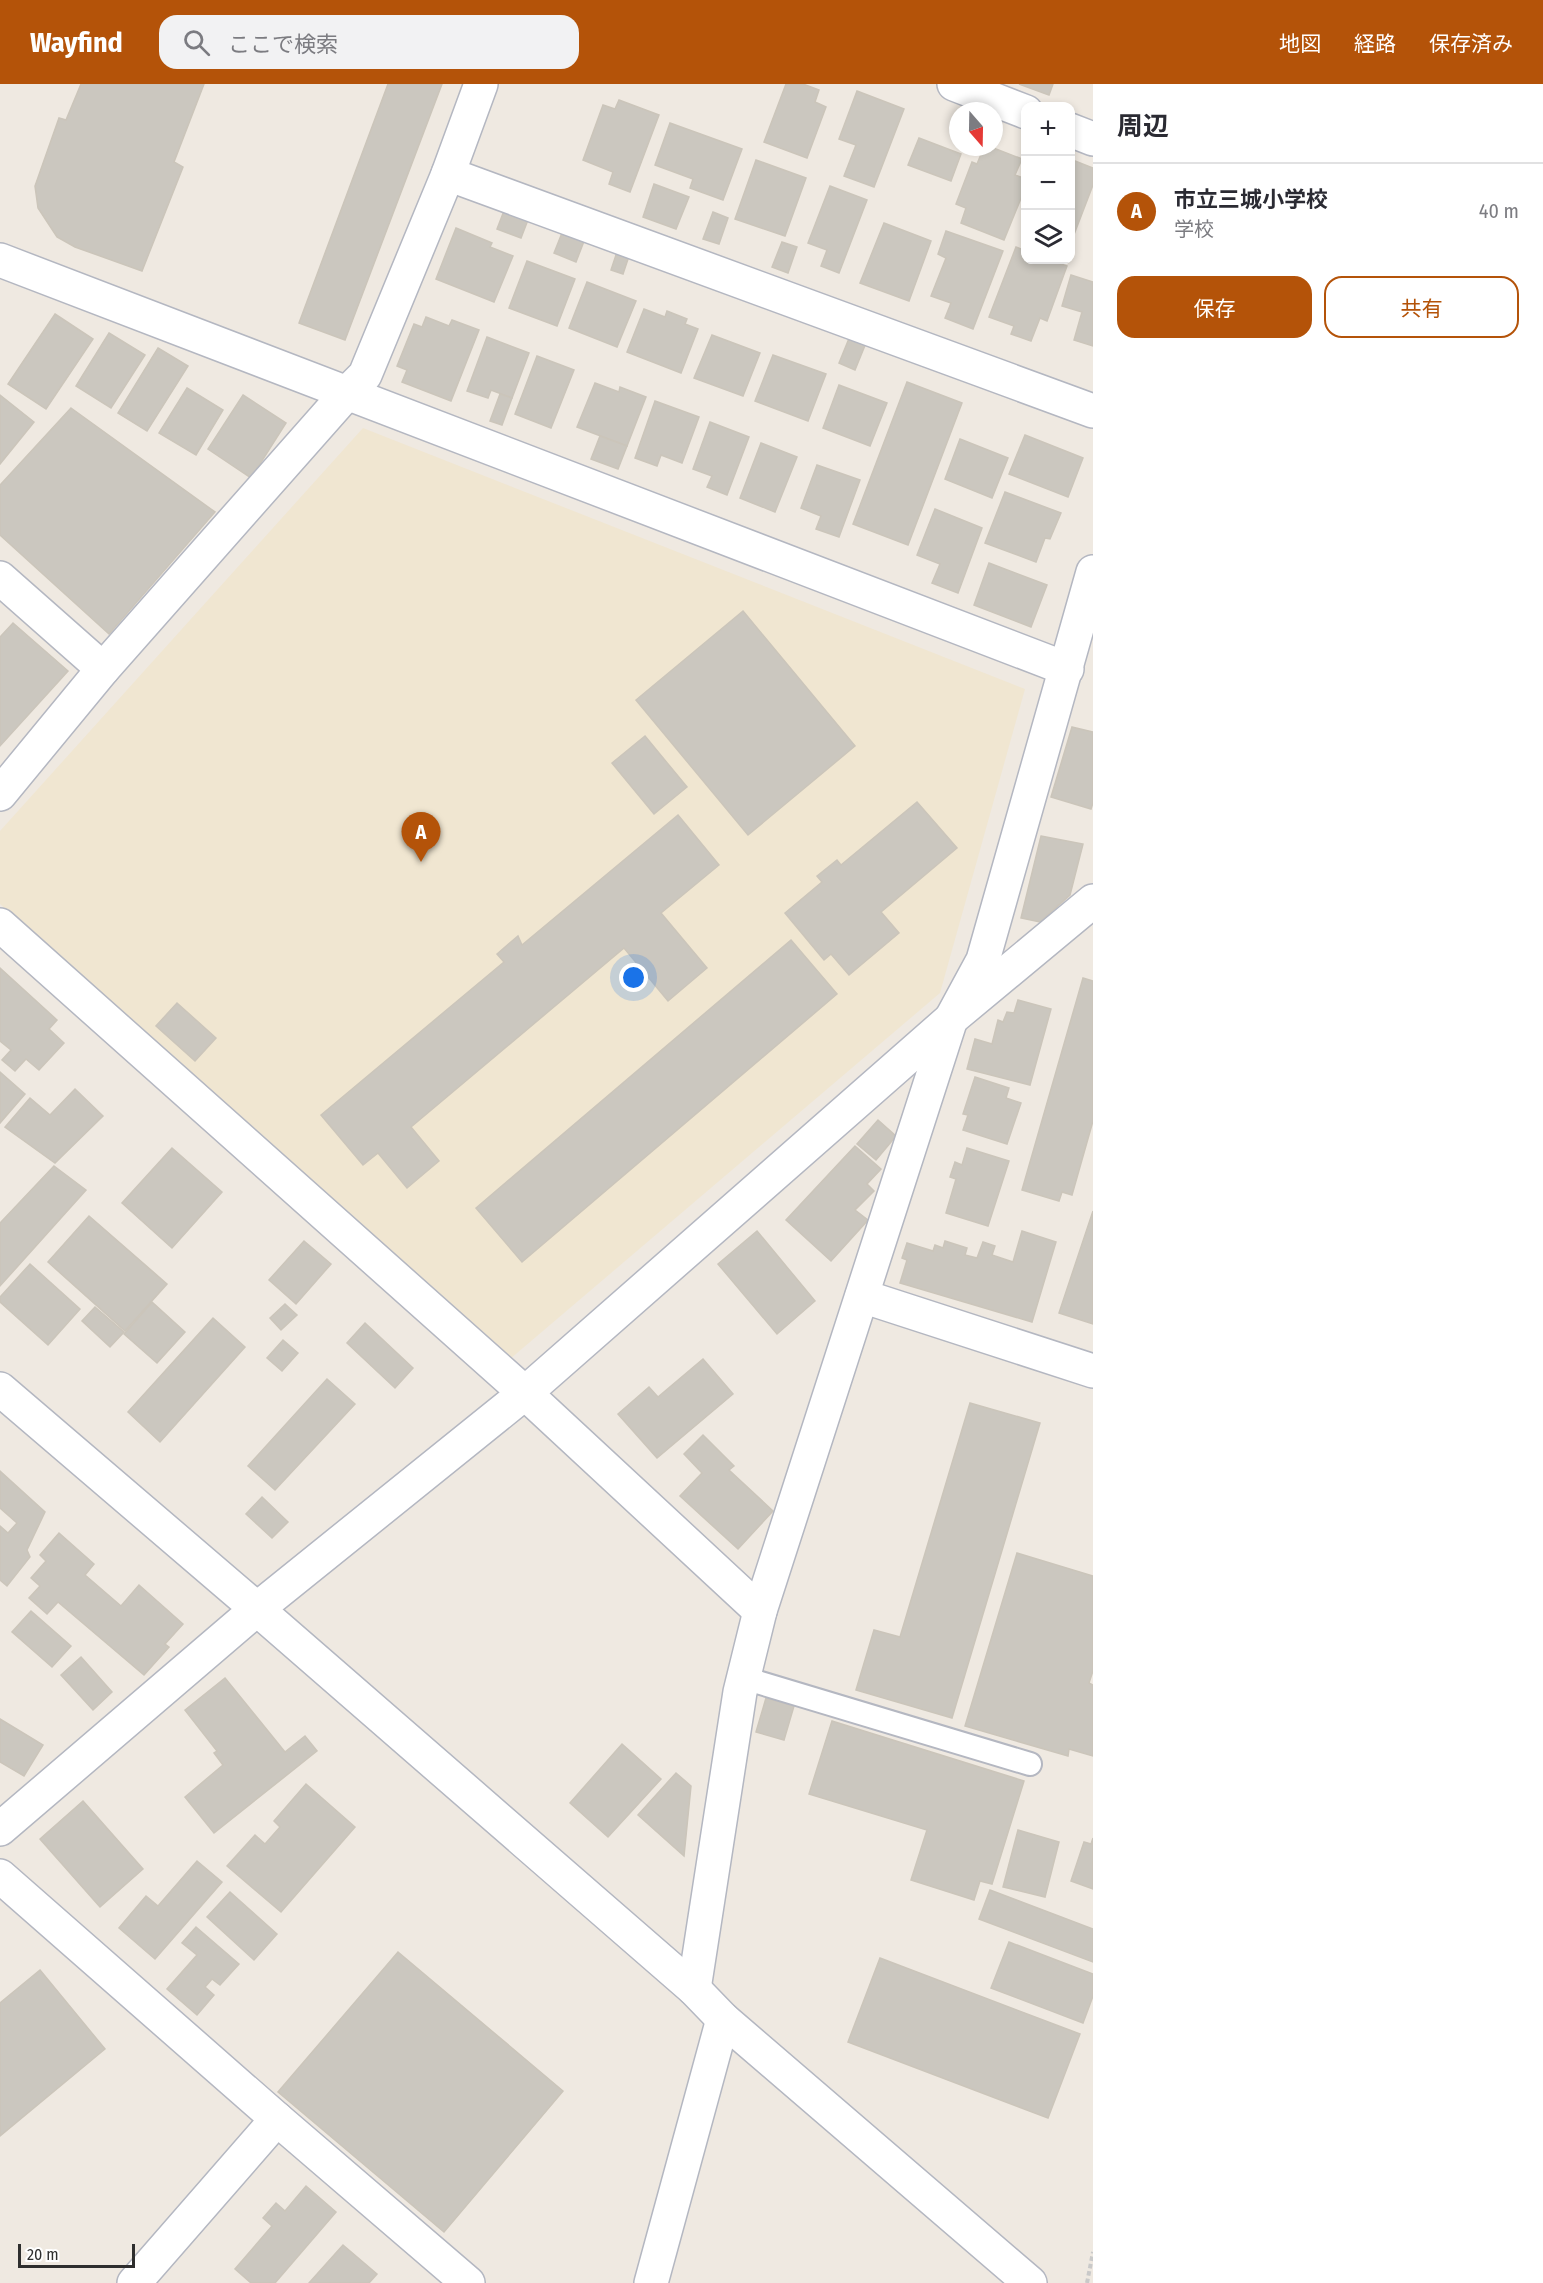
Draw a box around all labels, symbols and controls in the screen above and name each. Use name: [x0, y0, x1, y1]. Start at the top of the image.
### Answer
search box: [159, 15, 579, 69]
text: Wayfind: [30, 26, 123, 59]
icon: search: [180, 26, 213, 59]
text: ここで検索: [228, 31, 338, 58]
text: 地図: [1279, 31, 1321, 57]
text: 経路: [1354, 31, 1396, 57]
text: 保存済み: [1429, 31, 1513, 57]
north arrow: [949, 102, 1003, 156]
map controls: [1021, 102, 1075, 264]
button: +: [1021, 102, 1075, 156]
text: 周辺: [1117, 111, 1169, 142]
button: −: [1021, 156, 1075, 210]
text: 市立三城小学校: [1174, 186, 1328, 213]
text: A: [1131, 199, 1142, 223]
text: 40 m: [1479, 199, 1519, 223]
button: layers: [1021, 210, 1075, 264]
text: 学校: [1174, 217, 1214, 241]
button: 保存: [1117, 276, 1312, 338]
button: 共有: [1324, 276, 1519, 338]
pin: A: [402, 812, 440, 862]
your location: [619, 963, 648, 992]
scale bar: [18, 2241, 135, 2268]
text: 20 m: [27, 2245, 58, 2264]

